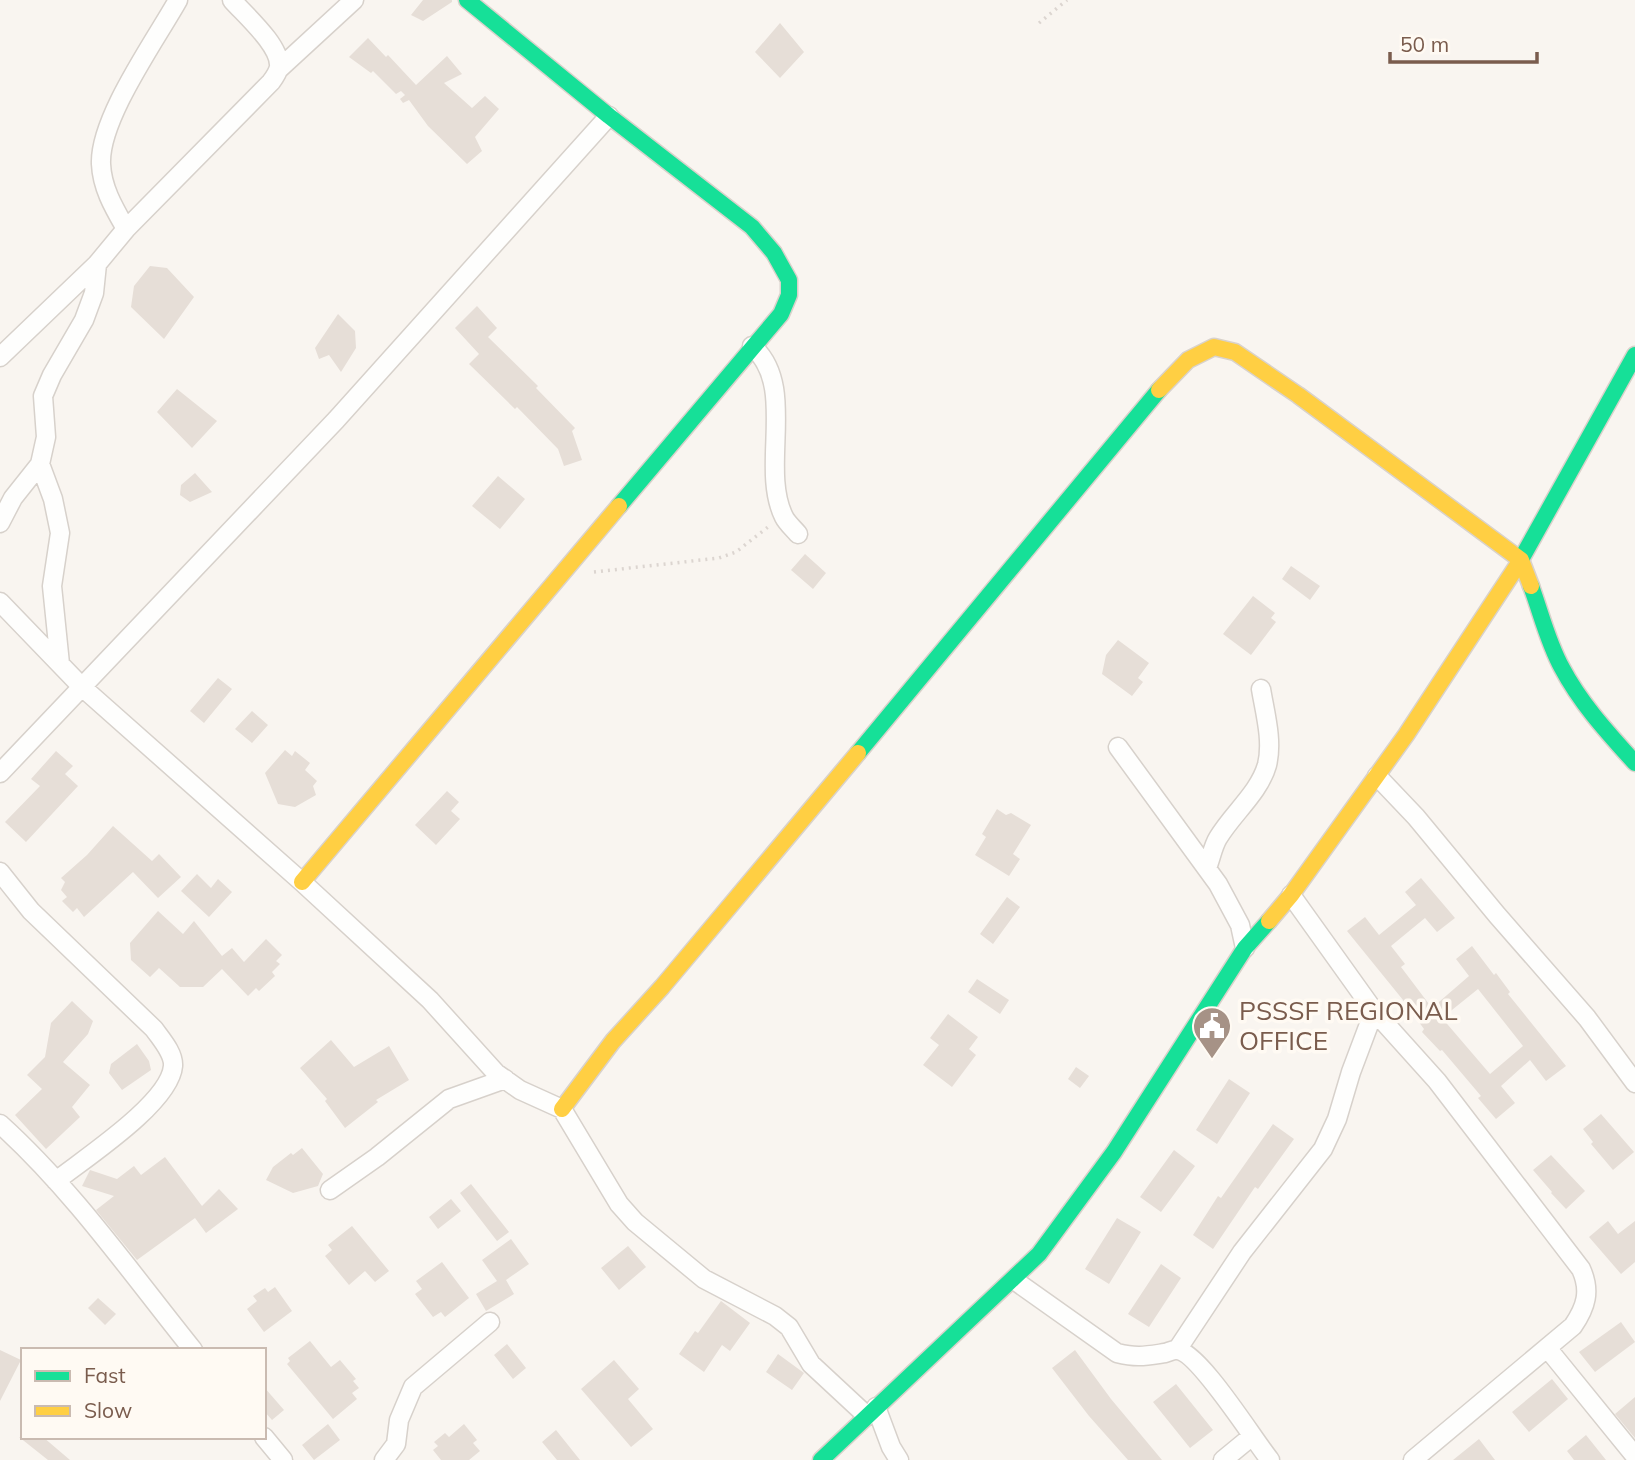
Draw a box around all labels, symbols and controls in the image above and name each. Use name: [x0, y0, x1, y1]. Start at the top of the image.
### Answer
scale bar: [1390, 21, 1537, 65]
text: 50 m: [1400, 31, 1449, 57]
place label: PSSSF REGIONAL OFFICE: [1239, 994, 1458, 1057]
public building icon: PSSSF REGIONAL OFFICE: [1191, 1005, 1233, 1060]
legend: [21, 1348, 266, 1439]
text: Fast: [84, 1362, 126, 1388]
text: Slow: [84, 1397, 132, 1423]

